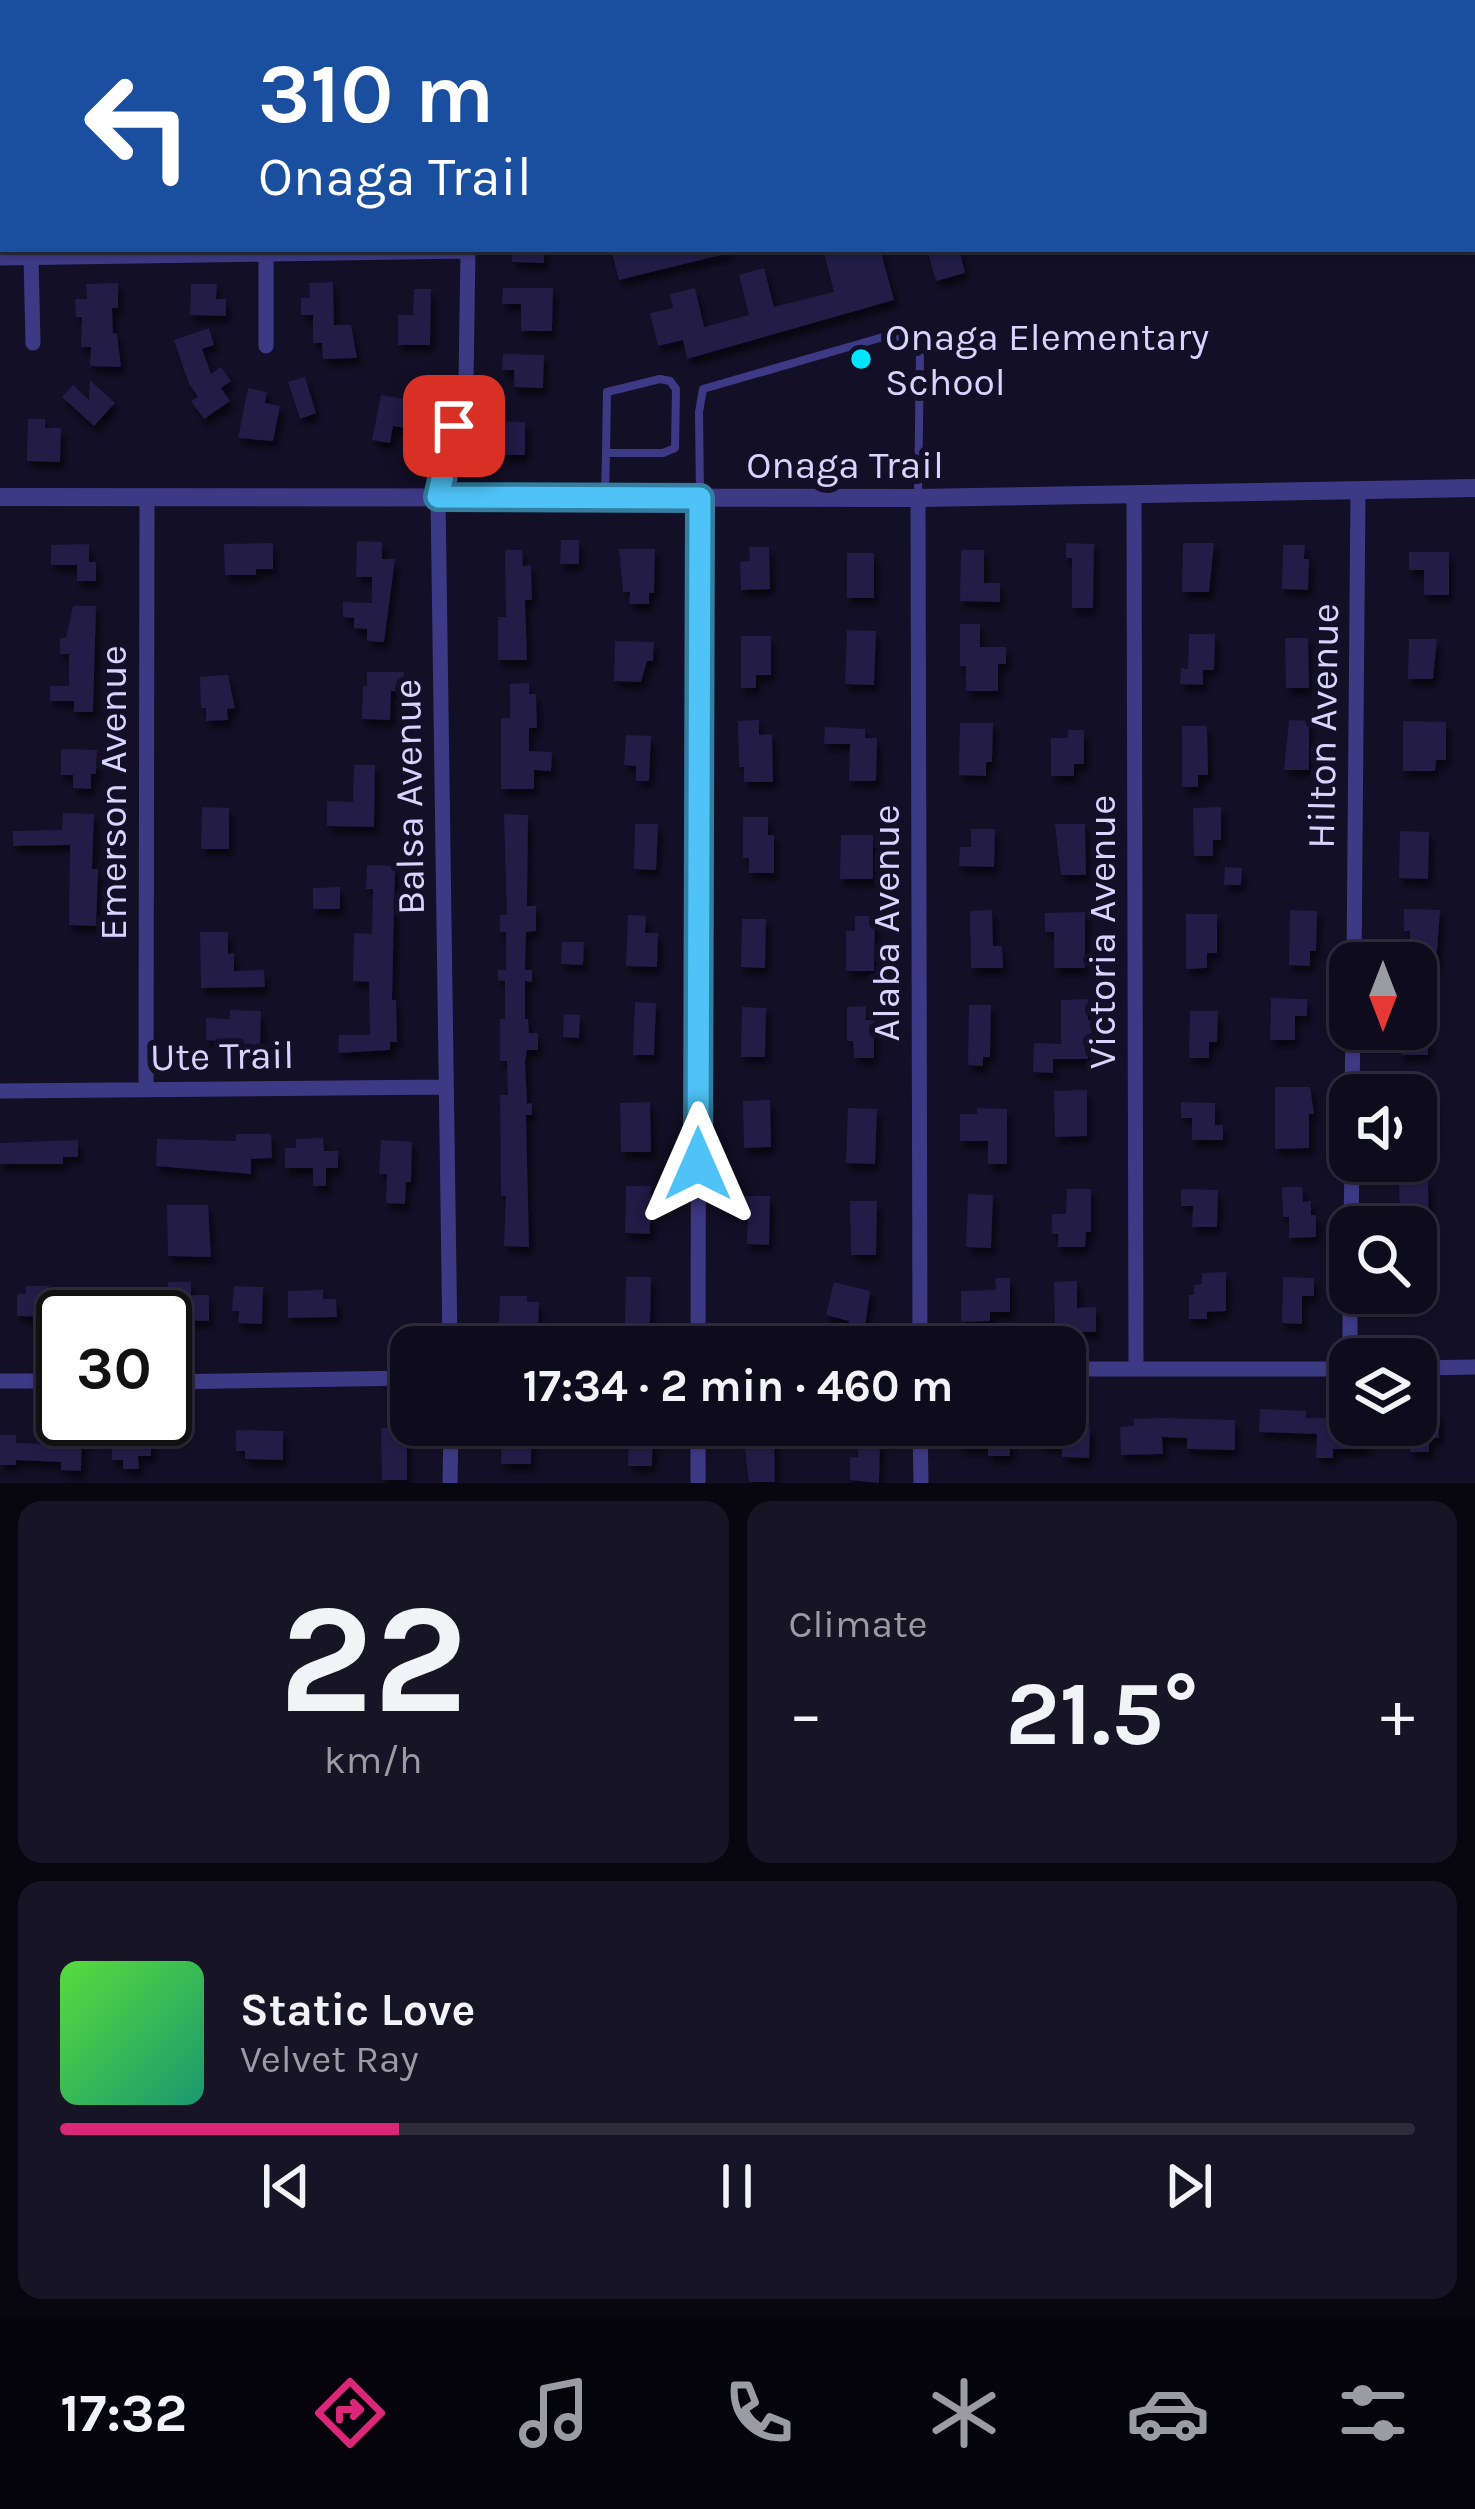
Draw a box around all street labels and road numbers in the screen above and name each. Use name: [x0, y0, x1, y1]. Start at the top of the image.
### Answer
street label: Onaga Trail: [746, 442, 944, 488]
street label: Hilton Avenue: [1298, 603, 1348, 849]
street label: Emerson Avenue: [90, 645, 136, 941]
street label: Balsa Avenue: [384, 679, 434, 915]
street label: Victoria Avenue: [1079, 795, 1125, 1069]
street label: Alaba Avenue: [863, 805, 909, 1041]
street label: Ute Trail: [150, 1032, 294, 1080]

